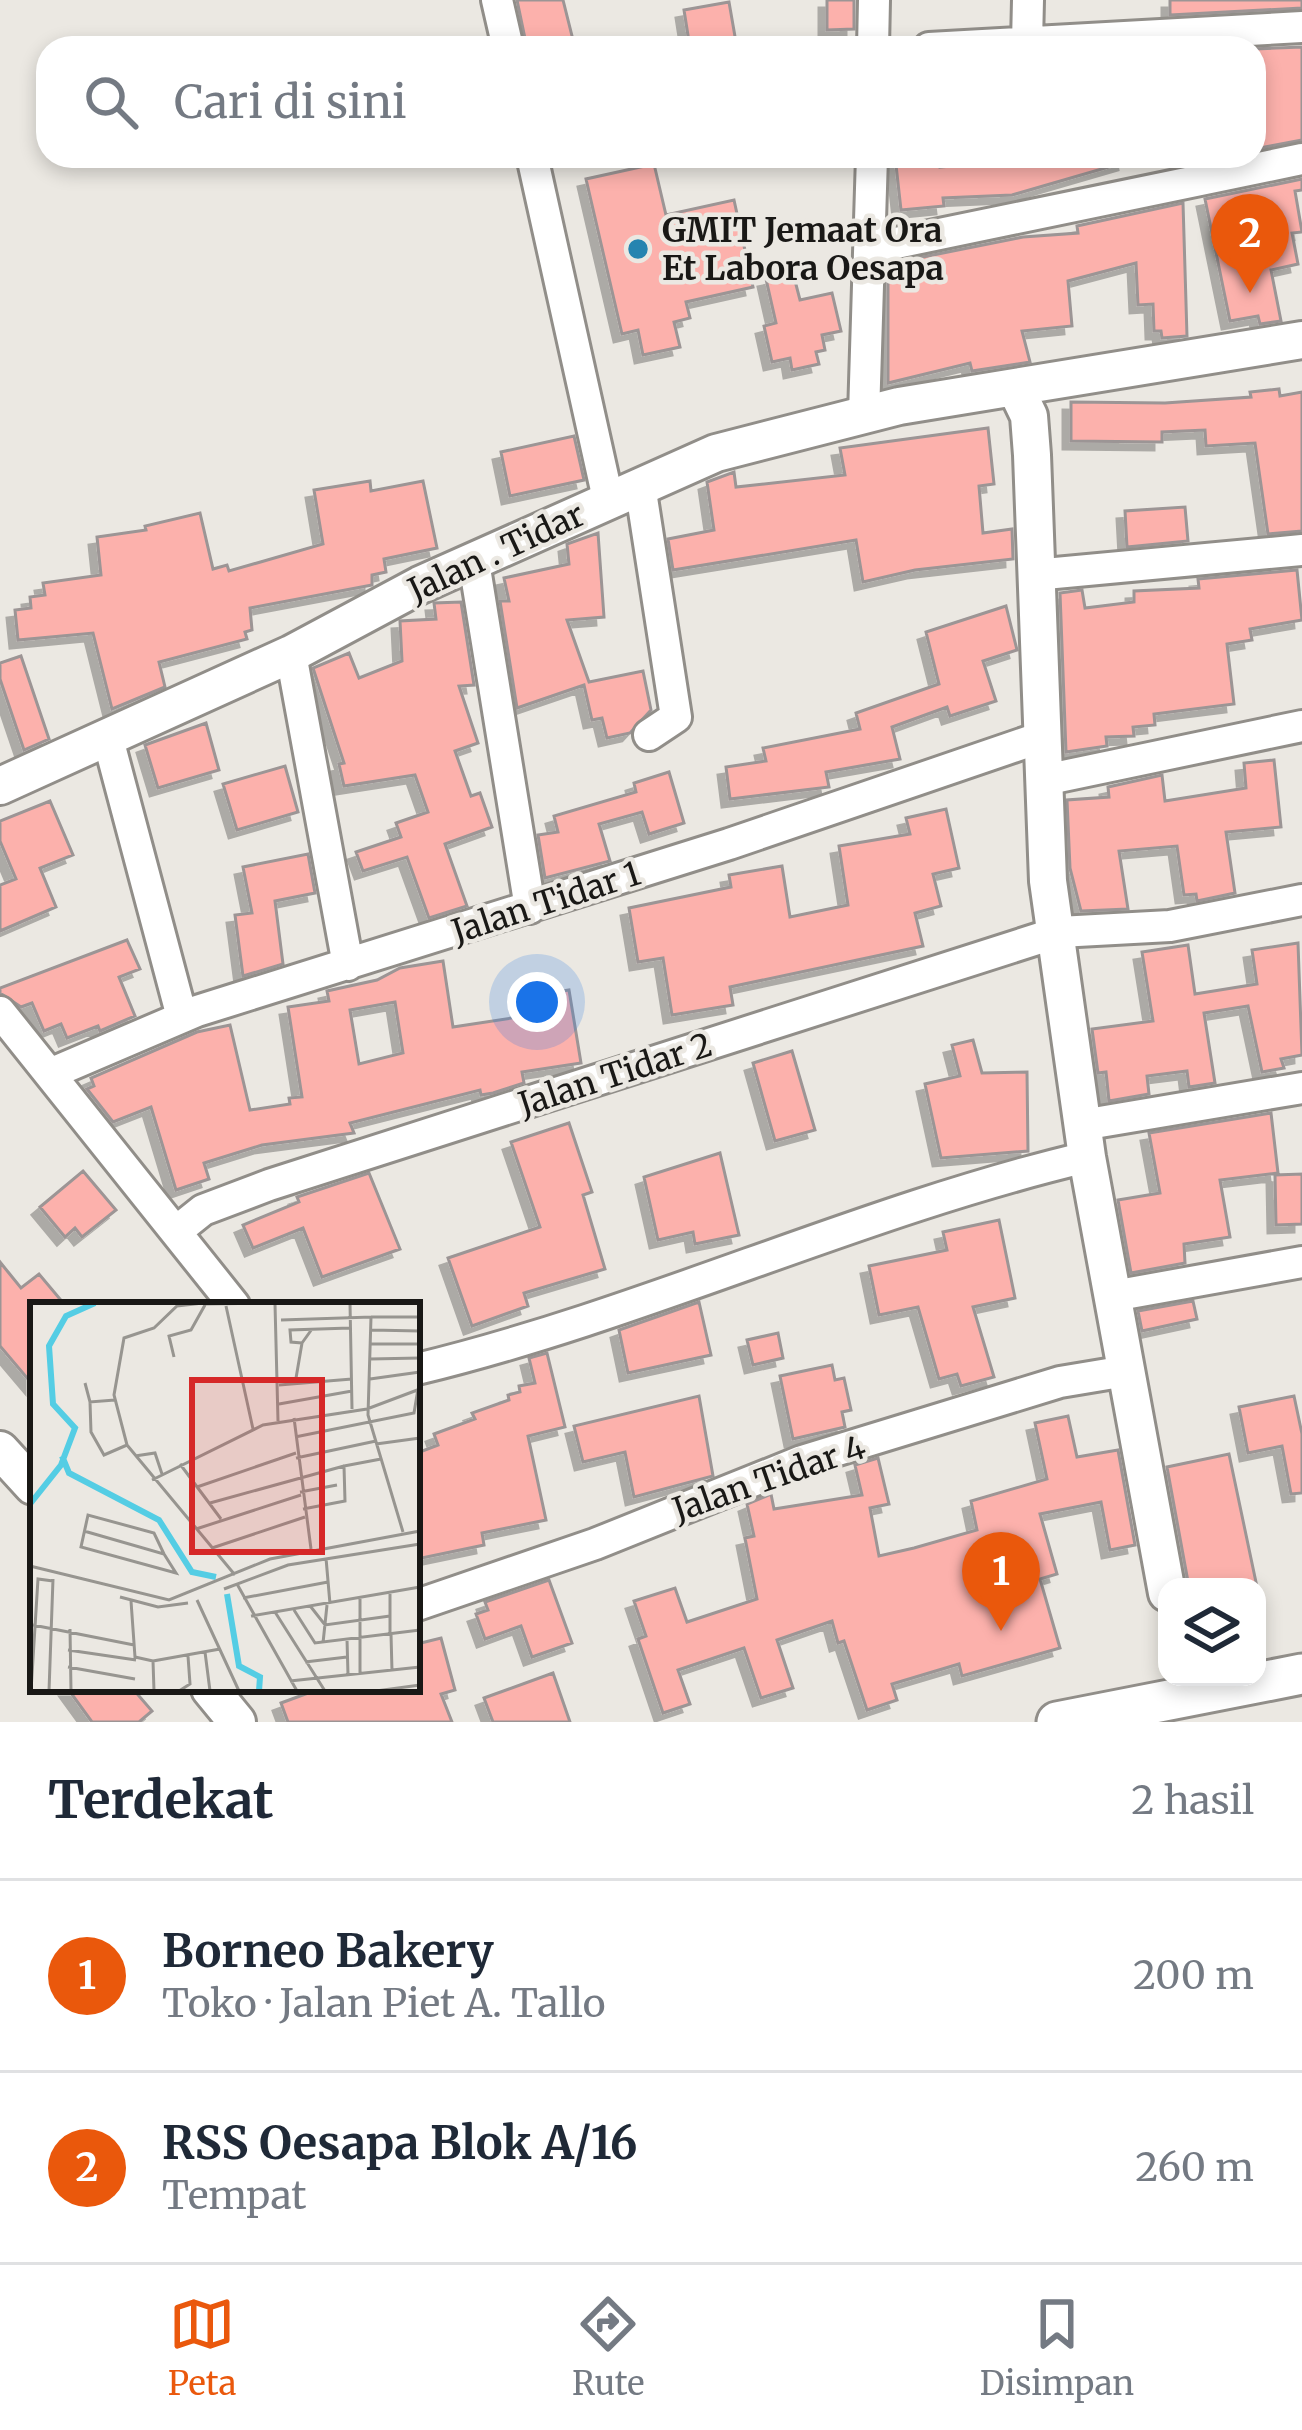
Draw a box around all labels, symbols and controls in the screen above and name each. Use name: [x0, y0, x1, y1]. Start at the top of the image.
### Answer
search box: [36, 36, 1266, 168]
icon: search: [78, 69, 144, 135]
text: Cari di sini: [174, 74, 407, 130]
pin: 2: [1211, 194, 1289, 293]
place label: GMIT Jemaat Ora Et Labora Oesapa: [662, 210, 944, 289]
marker: GMIT Jemaat Ora Et Labora Oesapa: [625, 236, 651, 262]
street label: Jalan . Tidar: [401, 494, 591, 611]
street label: Jalan Tidar 1: [446, 853, 646, 953]
your location: [507, 972, 567, 1032]
street label: Jalan Tidar 2: [513, 1024, 717, 1125]
inset map: [30, 1302, 420, 1692]
street label: Jalan Tidar 4: [666, 1426, 871, 1531]
pin: 1: [962, 1532, 1040, 1631]
map controls: [1158, 1578, 1266, 1686]
button: layers: [1158, 1578, 1266, 1686]
text: Terdekat: [48, 1768, 274, 1832]
text: 2 hasil: [1131, 1776, 1254, 1825]
text: Borneo Bakery: [162, 1923, 494, 1979]
text: 1: [78, 1951, 96, 2000]
text: 200 m: [1133, 1951, 1254, 2000]
text: Toko · Jalan Piet A. Tallo: [162, 1979, 605, 2028]
text: RSS Oesapa Blok A/16: [162, 2115, 637, 2171]
text: 2: [76, 2143, 98, 2192]
text: 260 m: [1135, 2143, 1254, 2192]
text: Tempat: [162, 2171, 306, 2220]
tab: Peta: [168, 2291, 237, 2404]
tab: Rute: [572, 2291, 644, 2404]
tab: Disimpan: [980, 2291, 1134, 2404]

